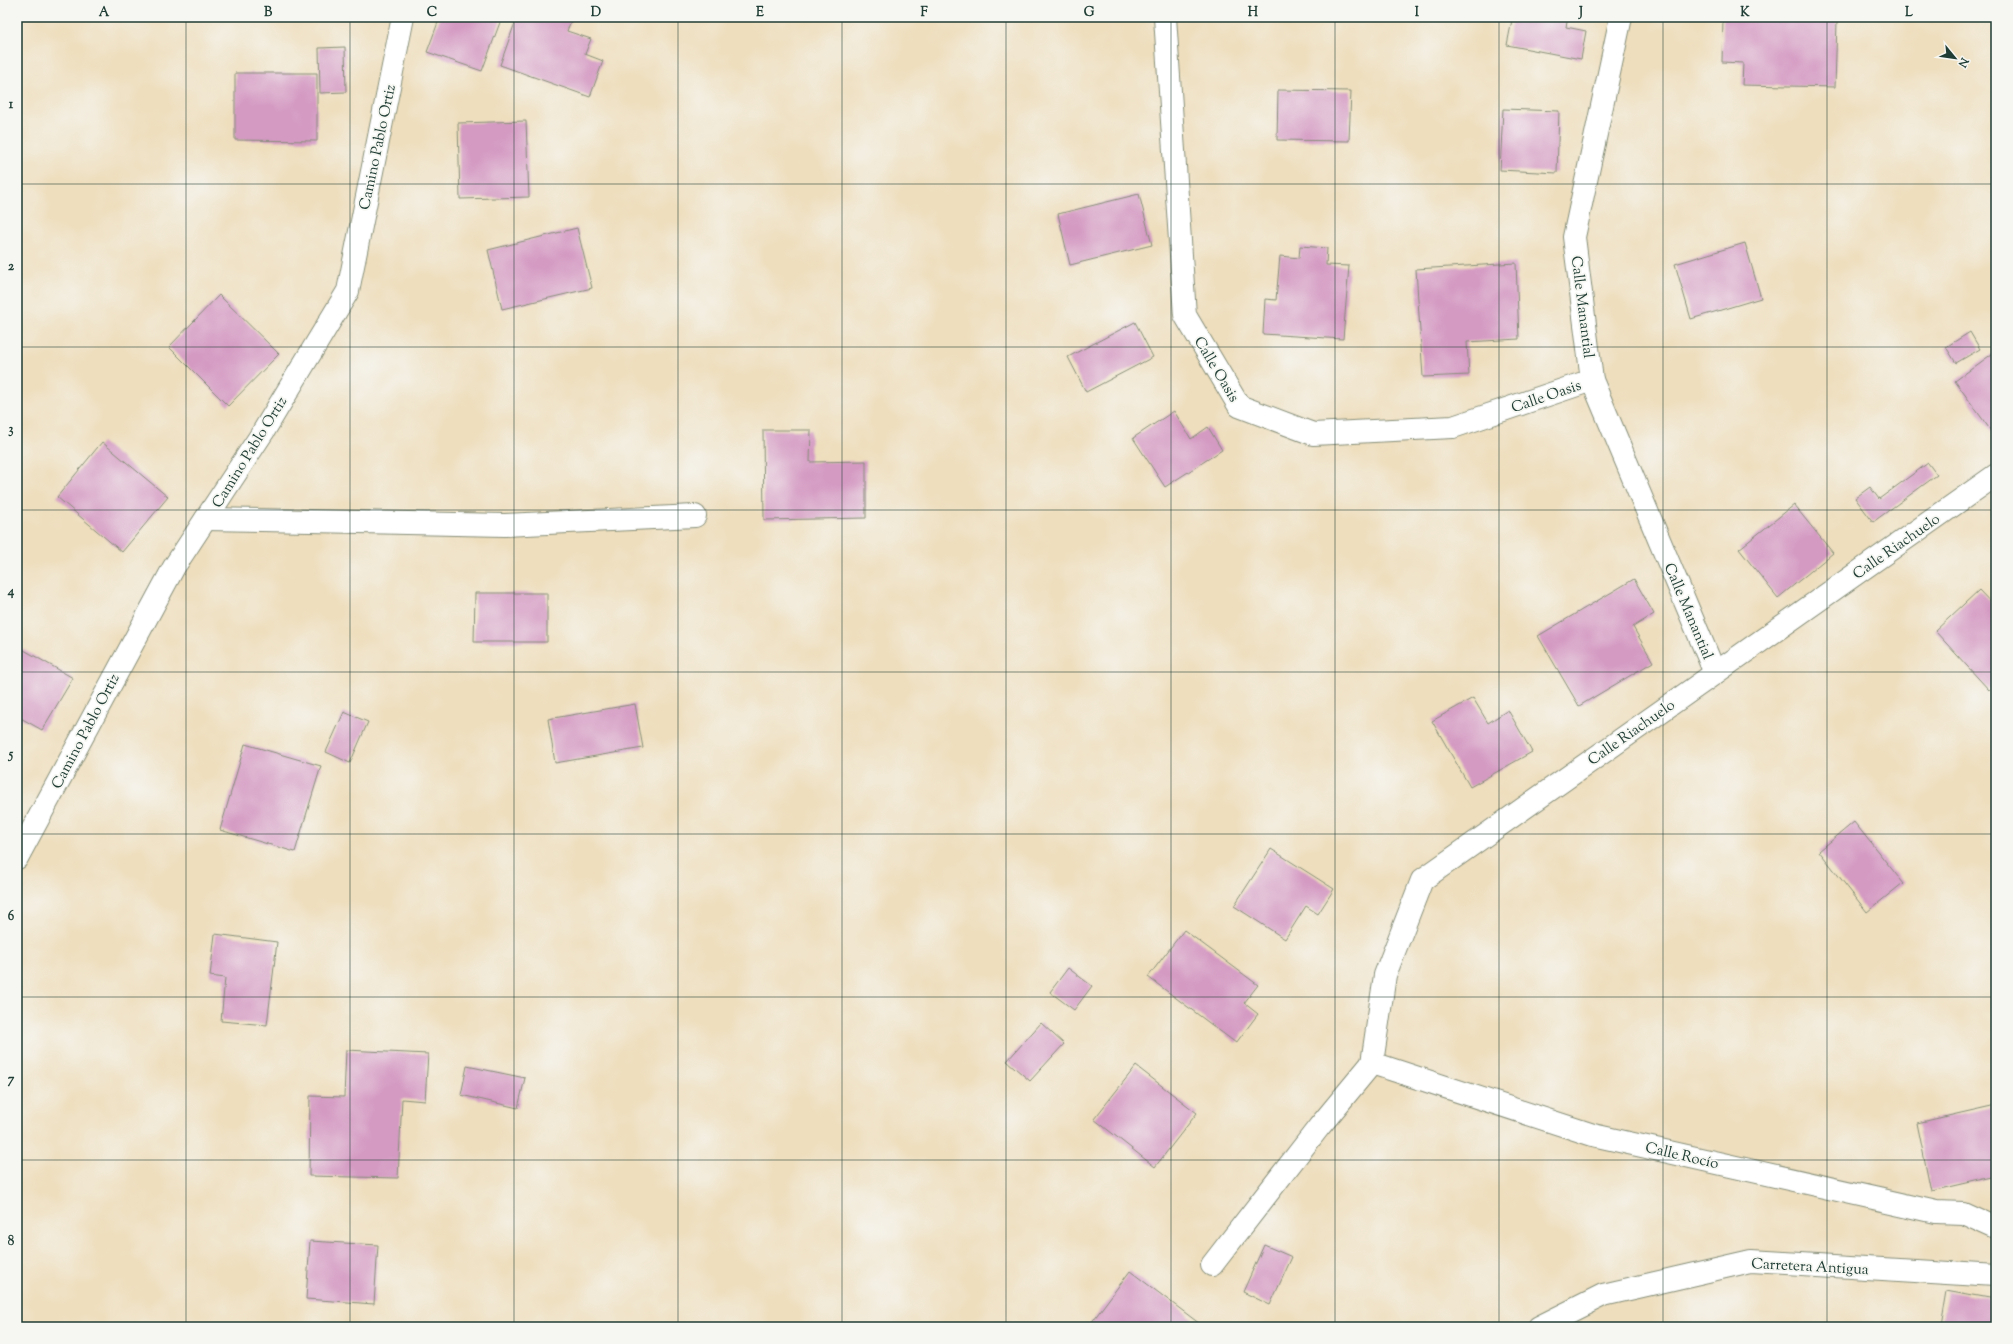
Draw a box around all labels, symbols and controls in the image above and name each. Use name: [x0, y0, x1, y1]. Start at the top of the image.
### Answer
text: A: [99, 4, 110, 22]
text: B: [264, 4, 273, 22]
text: C: [427, 4, 437, 22]
text: D: [591, 4, 601, 22]
text: E: [756, 4, 764, 22]
text: F: [920, 4, 928, 22]
text: G: [1084, 4, 1095, 22]
text: H: [1248, 4, 1259, 22]
text: I: [1415, 4, 1420, 22]
text: J: [1578, 4, 1583, 22]
text: K: [1740, 4, 1750, 22]
text: L: [1905, 4, 1913, 22]
north arrow: [1935, 38, 1975, 78]
text: N: [1954, 54, 1972, 70]
street label: Camino Pablo Ortiz: [355, 82, 402, 212]
text: 1: [9, 96, 14, 114]
street label: Calle Manantial: [1565, 255, 1598, 360]
text: 2: [8, 258, 15, 276]
street label: Calle Oasis: [1188, 333, 1244, 407]
street label: Calle Oasis: [1509, 376, 1584, 419]
street label: Camino Pablo Ortiz: [208, 393, 293, 512]
text: 3: [8, 421, 14, 439]
street label: Calle Riachuelo: [1849, 509, 1945, 585]
street label: Calle Manantial: [1658, 560, 1717, 663]
text: 4: [7, 583, 15, 601]
street label: Camino Pablo Ortiz: [47, 670, 126, 793]
street label: Calle Riachuelo: [1584, 695, 1680, 771]
text: 5: [8, 746, 14, 764]
text: 6: [8, 908, 15, 926]
text: 7: [8, 1071, 15, 1089]
street label: Calle Rocío: [1643, 1138, 1721, 1175]
text: 8: [8, 1233, 15, 1251]
street label: Carretera Antigua: [1751, 1254, 1869, 1281]

